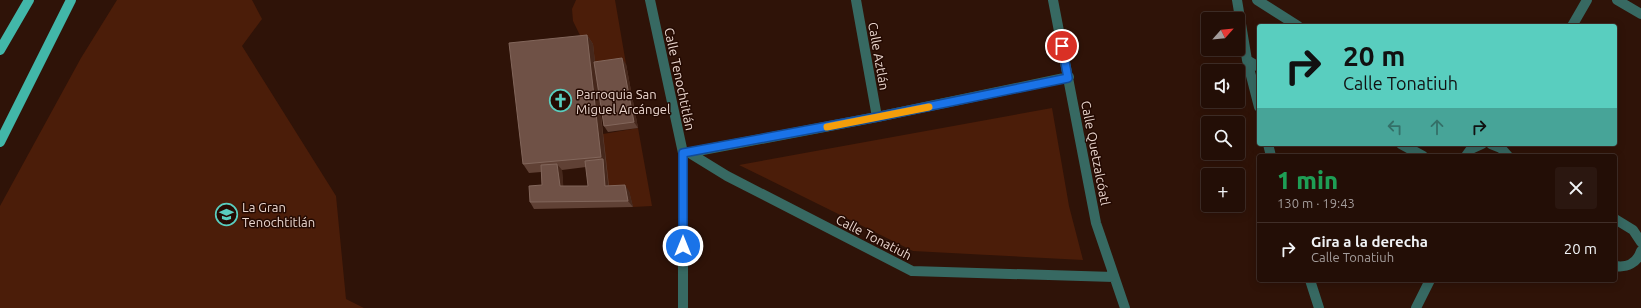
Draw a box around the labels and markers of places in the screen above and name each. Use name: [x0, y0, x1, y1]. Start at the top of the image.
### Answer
pin: [1045, 29, 1079, 63]
place label: Parroquia San Miguel Arcángel: [576, 87, 671, 116]
church icon: Parroquia San Miguel Arcángel: [547, 88, 573, 114]
place label: La Gran Tenochtitlán: [242, 200, 315, 229]
school or university icon: La Gran Tenochtitlán: [214, 201, 240, 227]

